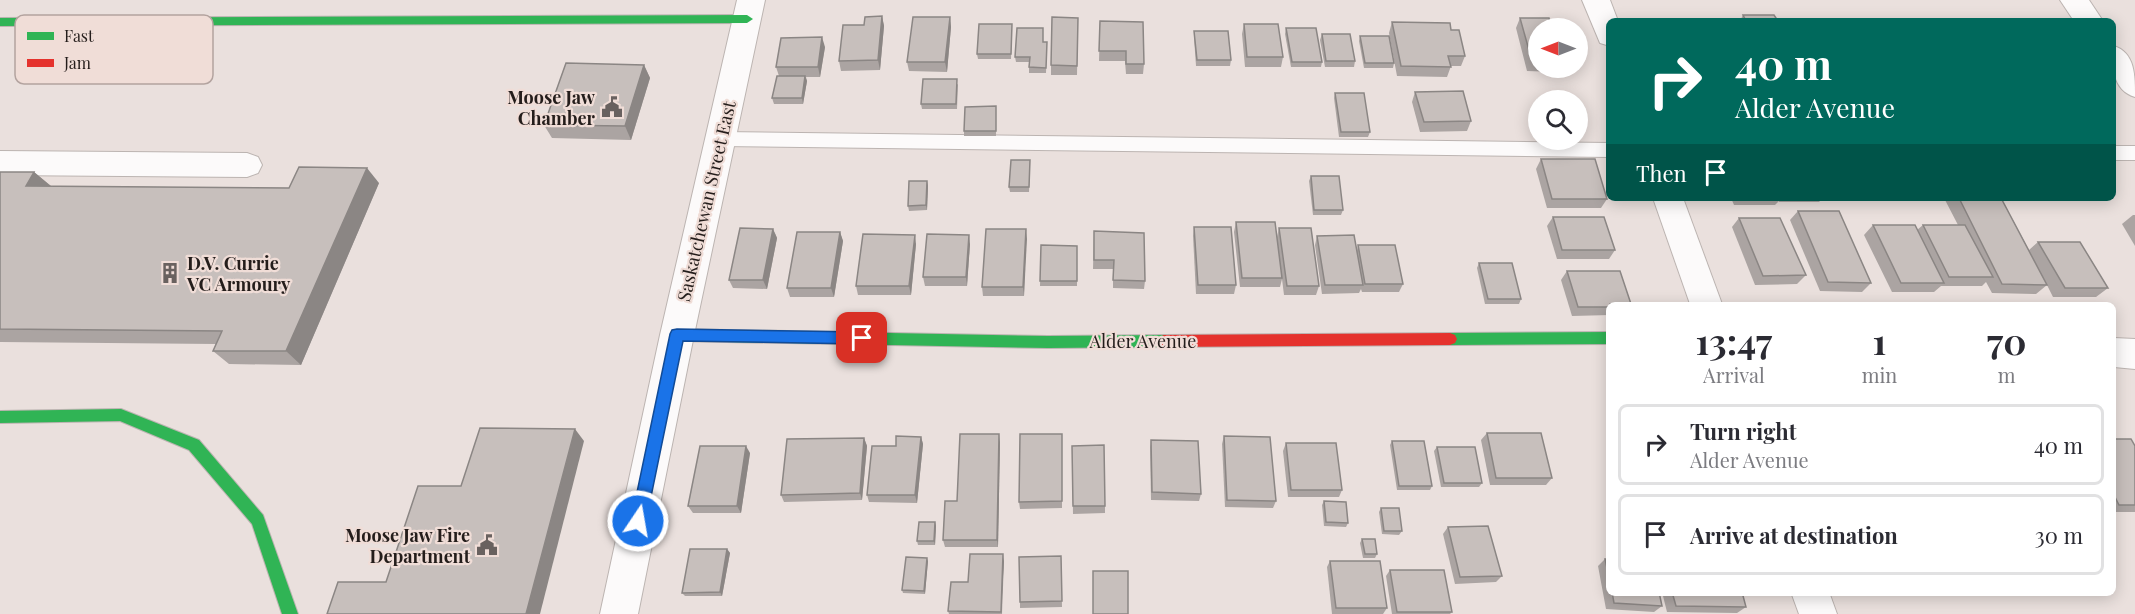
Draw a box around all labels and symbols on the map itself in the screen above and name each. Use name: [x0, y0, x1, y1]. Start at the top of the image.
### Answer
legend: [15, 15, 213, 84]
north arrow: [1528, 18, 1588, 78]
text: Fast: [64, 25, 94, 46]
text: Jam: [63, 52, 91, 73]
place label: Moose Jaw Chamber: [507, 85, 596, 130]
public building icon: Moose Jaw Chamber: [600, 95, 624, 119]
street label: Saskatchewan Street East: [671, 98, 741, 304]
place label: D.V. Currie VC Armoury: [186, 251, 291, 296]
building icon: D.V. Currie VC Armoury: [158, 261, 182, 285]
pin: [836, 312, 887, 363]
street label: Alder Avenue: [1089, 329, 1196, 353]
position arrow: [606, 489, 670, 553]
place label: Moose Jaw Fire Department: [345, 523, 471, 568]
public building icon: Moose Jaw Fire Department: [475, 533, 499, 557]

